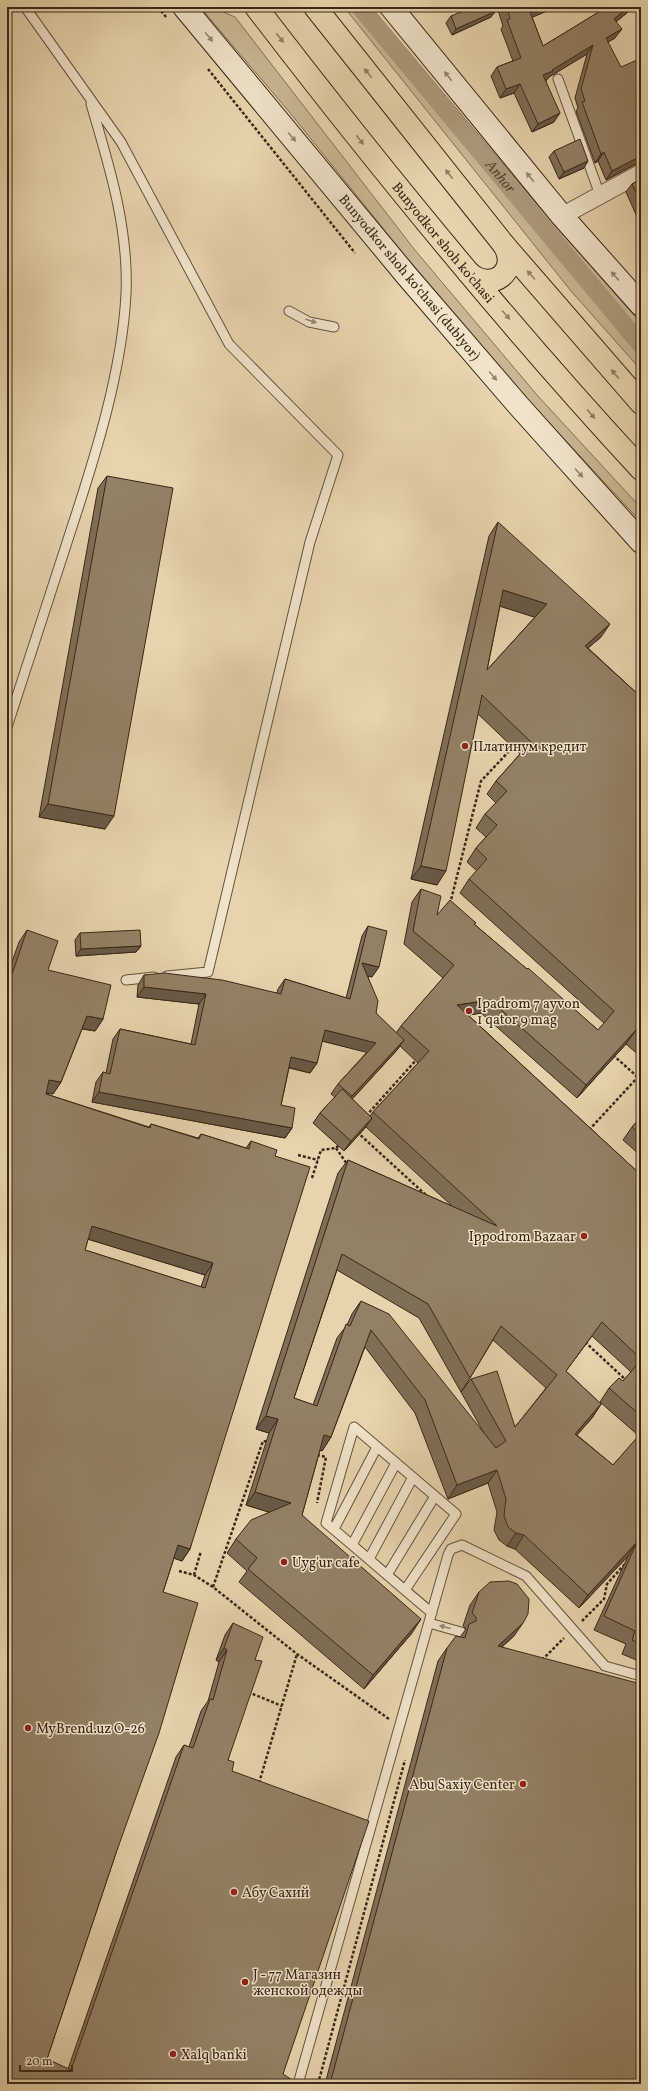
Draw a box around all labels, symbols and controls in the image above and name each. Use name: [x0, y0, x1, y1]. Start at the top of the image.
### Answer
one-way arrow: [205, 32, 214, 42]
one-way arrow: [275, 32, 284, 43]
one-way arrow: [363, 67, 372, 78]
one-way arrow: [444, 71, 453, 82]
one-way arrow: [288, 132, 297, 143]
one-way arrow: [356, 134, 365, 145]
water label: Anhor: [479, 155, 520, 199]
one-way arrow: [445, 169, 453, 180]
one-way arrow: [526, 172, 535, 183]
street label: Bunyodkor shoh ko'chasi: [387, 179, 498, 308]
street label: Bunyodkor shoh koʻchasi (dublyor): [334, 191, 484, 365]
one-way arrow: [526, 270, 535, 281]
one-way arrow: [610, 271, 620, 281]
one-way arrow: [501, 310, 510, 321]
one-way arrow: [305, 319, 317, 325]
one-way arrow: [611, 369, 620, 379]
one-way arrow: [489, 371, 498, 381]
one-way arrow: [586, 408, 595, 419]
one-way arrow: [575, 468, 584, 478]
place label: Платинум кредит: [473, 738, 587, 757]
marker: Платинум кредит: [460, 741, 470, 751]
place label: Ipadrom 7 ayvon 1 qator 9 mag: [477, 995, 580, 1030]
marker: Ipadrom 7 ayvon 1 qator 9 mag: [464, 1006, 474, 1016]
place label: Ippodrom Bazaar: [469, 1228, 576, 1247]
marker: Ippodrom Bazaar: [579, 1231, 589, 1241]
place label: Uyg'ur cafe: [292, 1554, 360, 1573]
marker: Uyg'ur cafe: [279, 1557, 289, 1567]
one-way arrow: [439, 1624, 451, 1630]
place label: MyBrend.uz O-26: [36, 1720, 145, 1739]
marker: MyBrend.uz O-26: [23, 1723, 33, 1733]
place label: Abu Saxiy Center: [409, 1776, 515, 1795]
marker: Abu Saxiy Center: [518, 1779, 528, 1789]
place label: Абу Сахий: [242, 1884, 310, 1903]
marker: Абу Сахий: [229, 1887, 239, 1897]
place label: J - 77 Магазин женской одежды: [253, 1966, 362, 2001]
marker: J - 77 Магазин женской одежды: [240, 1977, 250, 1987]
place label: Xalq banki: [181, 2046, 247, 2065]
scale bar: [20, 2047, 72, 2073]
marker: Xalq banki: [168, 2049, 178, 2059]
text: 20 m: [26, 2054, 53, 2070]

